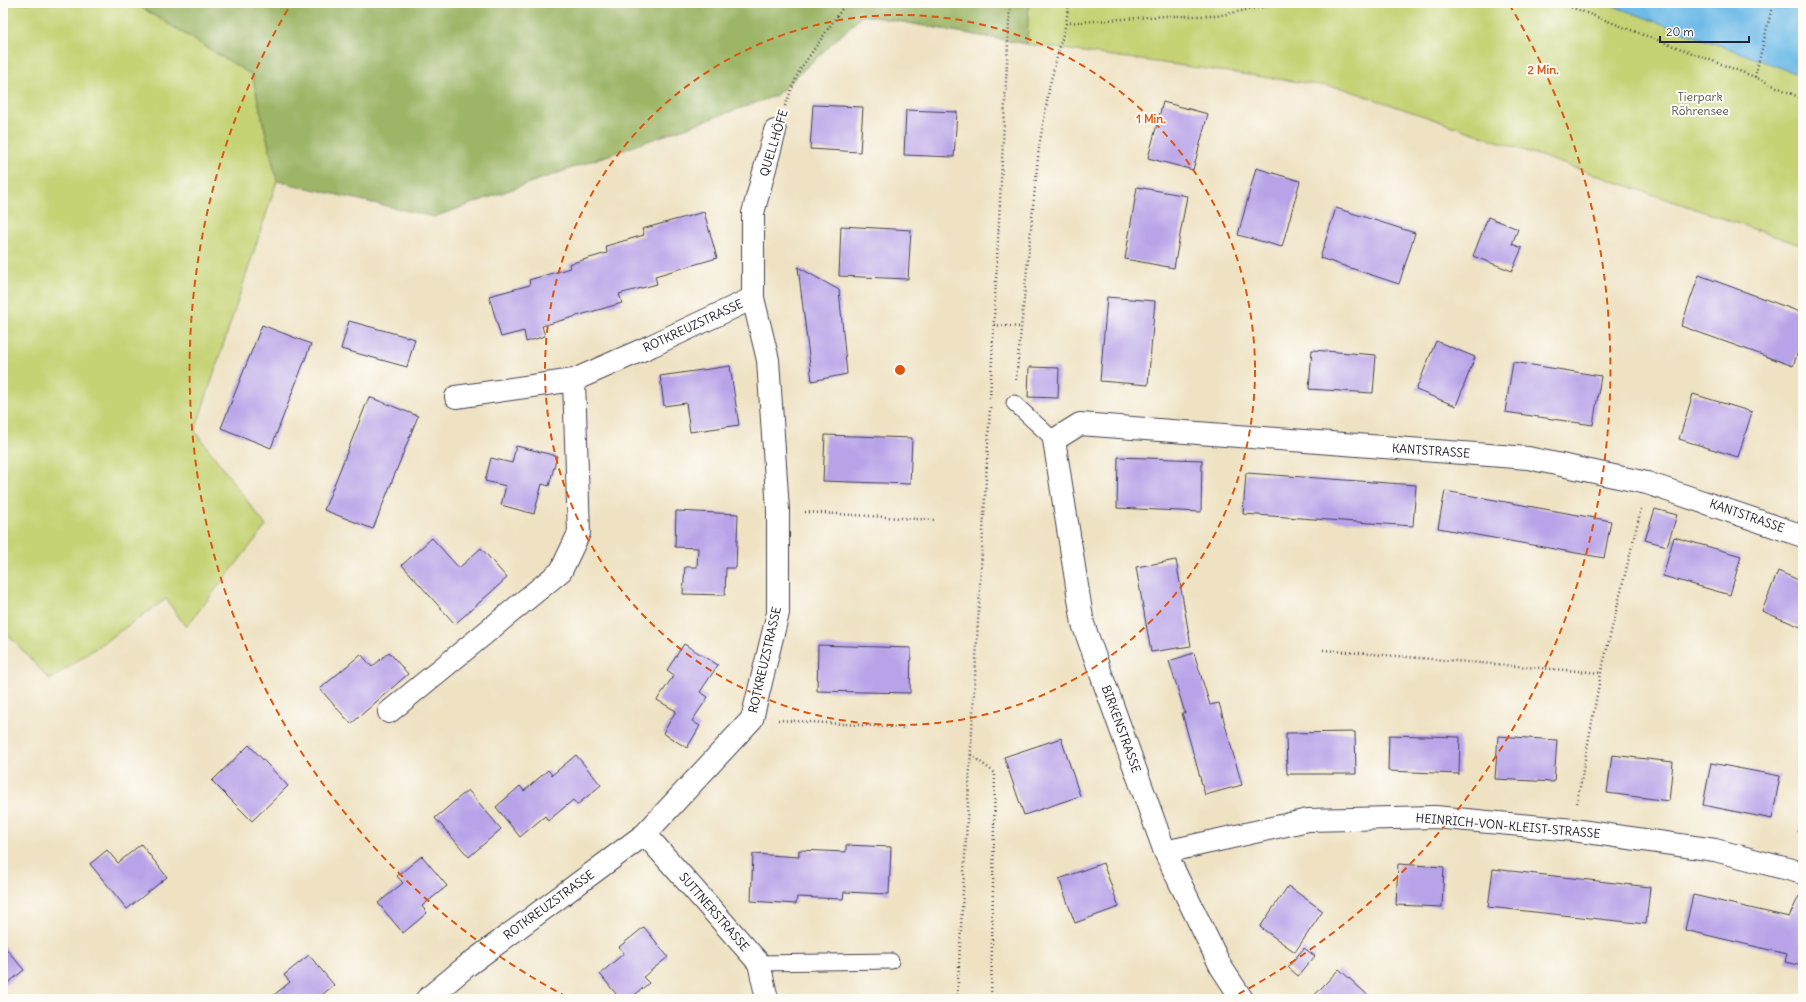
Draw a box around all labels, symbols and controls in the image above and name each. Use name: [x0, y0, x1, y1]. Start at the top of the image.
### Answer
scale bar: [1660, 18, 1749, 44]
text: 20 m: [1666, 24, 1694, 39]
text: 2 Min.: [1527, 62, 1559, 77]
park label: Tierpark Röhrensee: [1671, 89, 1729, 118]
street label: QUELLHÖFE: [756, 108, 791, 178]
text: 1 Min.: [1136, 111, 1166, 126]
street label: ROTKREUZSTRASSE: [640, 296, 745, 355]
centre of rings: [893, 363, 907, 377]
street label: KANTSTRASSE: [1391, 440, 1471, 461]
street label: KANTSTRASSE: [1708, 496, 1787, 535]
street label: ROTKREUZSTRASSE: [745, 605, 784, 714]
street label: BIRKENSTRASSE: [1099, 683, 1144, 775]
street label: HEINRICH-VON-KLEIST-STRASSE: [1415, 810, 1601, 841]
street label: ROTKREUZSTRASSE: [500, 867, 597, 943]
street label: SUTTNERSTRASSE: [676, 869, 753, 954]

